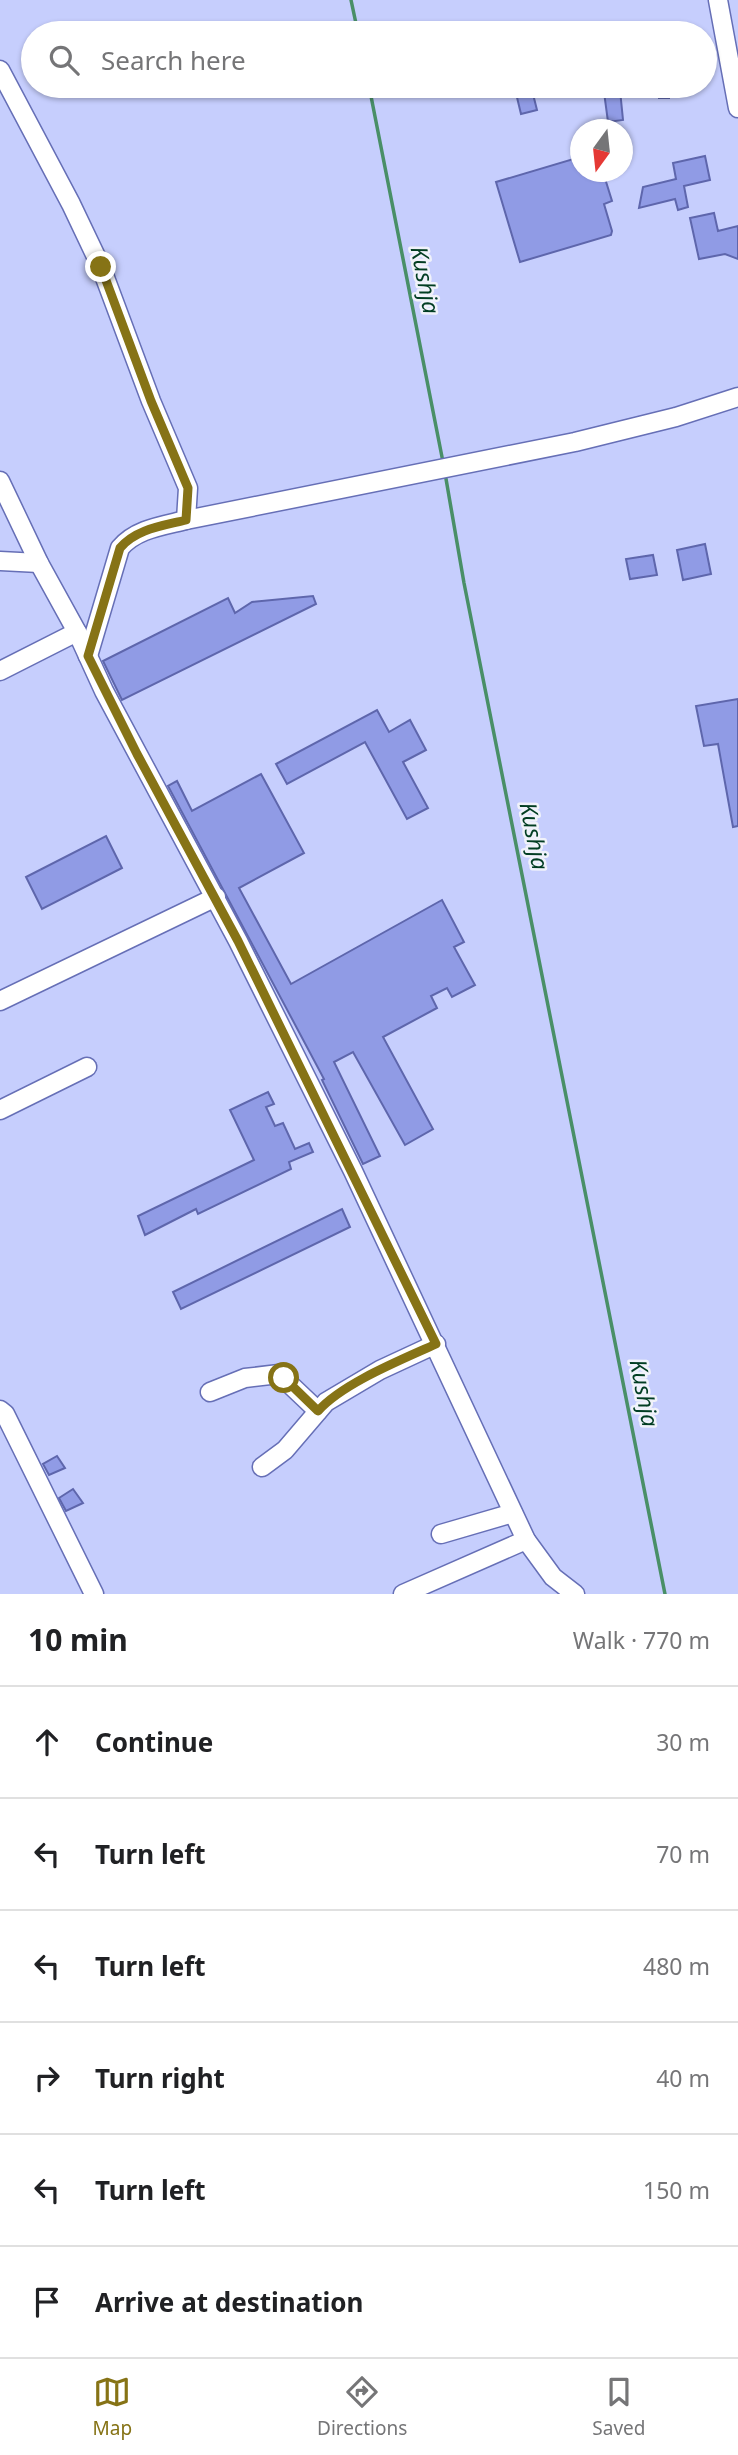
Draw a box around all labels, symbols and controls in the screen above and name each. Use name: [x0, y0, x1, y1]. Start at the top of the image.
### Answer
search box: [21, 21, 717, 98]
icon: search: [45, 41, 83, 79]
text: Search here: [101, 42, 246, 78]
north arrow: [570, 119, 633, 182]
water label: Kushja: [404, 243, 448, 316]
route end: [85, 251, 116, 282]
water label: Kushja: [513, 799, 557, 872]
water label: Kushja: [623, 1356, 667, 1429]
route start: [268, 1362, 299, 1393]
text: 10 min: [28, 1619, 128, 1660]
text: Walk · 770 m: [573, 1624, 710, 1656]
icon: ahead: [28, 1723, 66, 1761]
text: Continue: [95, 1724, 213, 1760]
text: 30 m: [656, 1726, 710, 1758]
icon: left: [28, 1835, 66, 1873]
text: Turn left: [95, 1836, 206, 1872]
text: 70 m: [656, 1838, 710, 1870]
icon: left: [28, 1947, 66, 1985]
text: Turn left: [95, 1948, 206, 1984]
text: 480 m: [643, 1950, 710, 1982]
icon: right: [28, 2059, 66, 2097]
text: Turn right: [95, 2060, 225, 2096]
text: 40 m: [656, 2062, 710, 2094]
icon: left: [28, 2171, 66, 2209]
text: Turn left: [95, 2172, 206, 2208]
text: 150 m: [643, 2174, 710, 2206]
icon: arrive: [28, 2283, 66, 2321]
text: Arrive at destination: [95, 2284, 364, 2320]
tab: Map: [93, 2373, 132, 2441]
tab: Directions: [317, 2373, 407, 2441]
tab: Saved: [592, 2373, 645, 2441]

